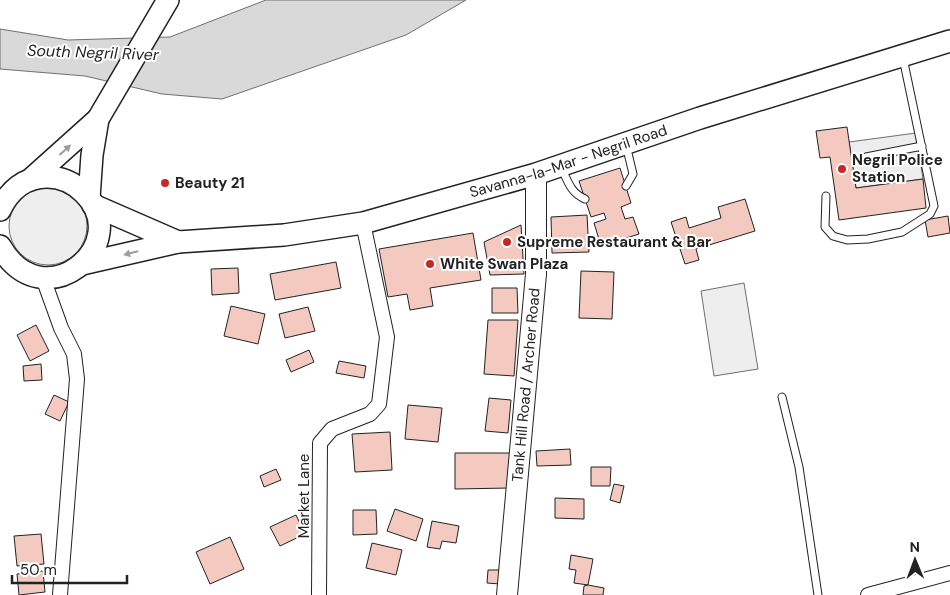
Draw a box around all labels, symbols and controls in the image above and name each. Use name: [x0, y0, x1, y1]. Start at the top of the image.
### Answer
water label: South Negril River: [27, 40, 160, 65]
street label: Savanna-la-Mar - Negril Road: [467, 120, 670, 202]
one-way arrow: [59, 145, 71, 156]
place label: Negril Police Station: [852, 150, 943, 187]
marker: Negril Police Station: [836, 163, 848, 175]
place label: Beauty 21: [175, 173, 245, 193]
marker: Beauty 21: [159, 177, 171, 189]
place label: Supreme Restaurant & Bar: [517, 232, 711, 252]
marker: Supreme Restaurant & Bar: [501, 236, 513, 248]
one-way arrow: [123, 249, 138, 257]
place label: White Swan Plaza: [440, 254, 568, 274]
marker: White Swan Plaza: [424, 258, 436, 270]
street label: Tank Hill Road / Archer Road: [507, 287, 545, 483]
street label: Market Lane: [294, 454, 314, 538]
north arrow: [890, 535, 940, 585]
text: N: [910, 538, 920, 556]
scale bar: [12, 552, 128, 584]
text: 50 m: [20, 560, 57, 580]

